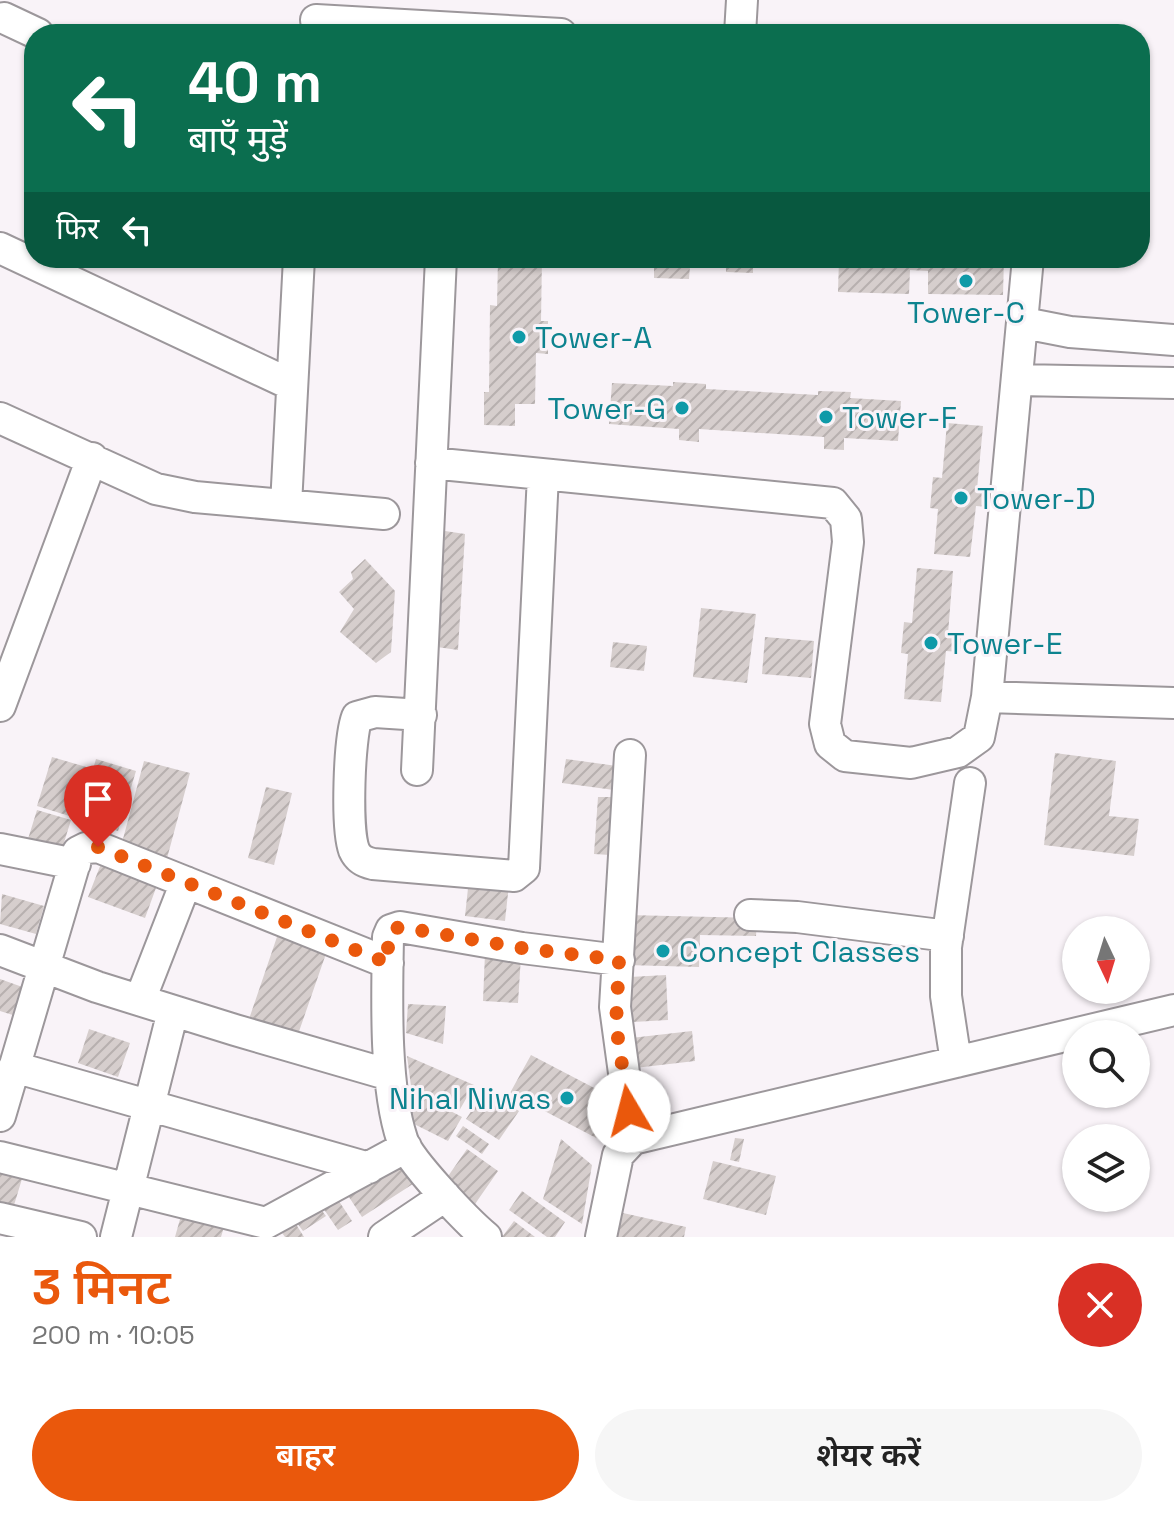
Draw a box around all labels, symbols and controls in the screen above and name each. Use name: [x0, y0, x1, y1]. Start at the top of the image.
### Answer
text: 40 m: [188, 47, 322, 118]
icon: left: [56, 56, 160, 160]
text: बाएँ मुड़ें: [188, 117, 288, 163]
icon: left: [115, 208, 159, 252]
text: फिर: [56, 209, 99, 248]
marker: Tower-C: [957, 272, 975, 290]
place label: Tower-C: [907, 293, 1025, 332]
place label: Tower-A: [535, 318, 652, 357]
marker: Tower-A: [510, 328, 528, 346]
place label: Tower-G: [548, 389, 666, 428]
place label: Tower-F: [842, 398, 957, 437]
marker: Tower-G: [673, 399, 691, 417]
marker: Tower-F: [817, 408, 835, 426]
place label: Tower-D: [977, 479, 1096, 518]
marker: Tower-D: [952, 489, 970, 507]
place label: Tower-E: [947, 624, 1063, 663]
marker: Tower-E: [922, 634, 940, 652]
pin: [64, 765, 132, 847]
icon: arrive: [76, 777, 120, 821]
north arrow: [1062, 916, 1150, 1004]
map controls: [1062, 916, 1150, 1212]
place label: Concept Classes: [679, 932, 920, 971]
marker: Concept Classes: [654, 942, 672, 960]
button: search: [1062, 1020, 1150, 1108]
position arrow: [587, 1069, 671, 1153]
place label: Nihal Niwas: [389, 1079, 551, 1118]
marker: Nihal Niwas: [558, 1089, 576, 1107]
button: layers: [1062, 1124, 1150, 1212]
text: 3 मिनट: [32, 1257, 171, 1318]
button: close: [1058, 1263, 1142, 1347]
text: 200 m · 10:05: [32, 1318, 195, 1352]
button: बाहर: [32, 1409, 579, 1501]
button: शेयर करें: [595, 1409, 1142, 1501]

